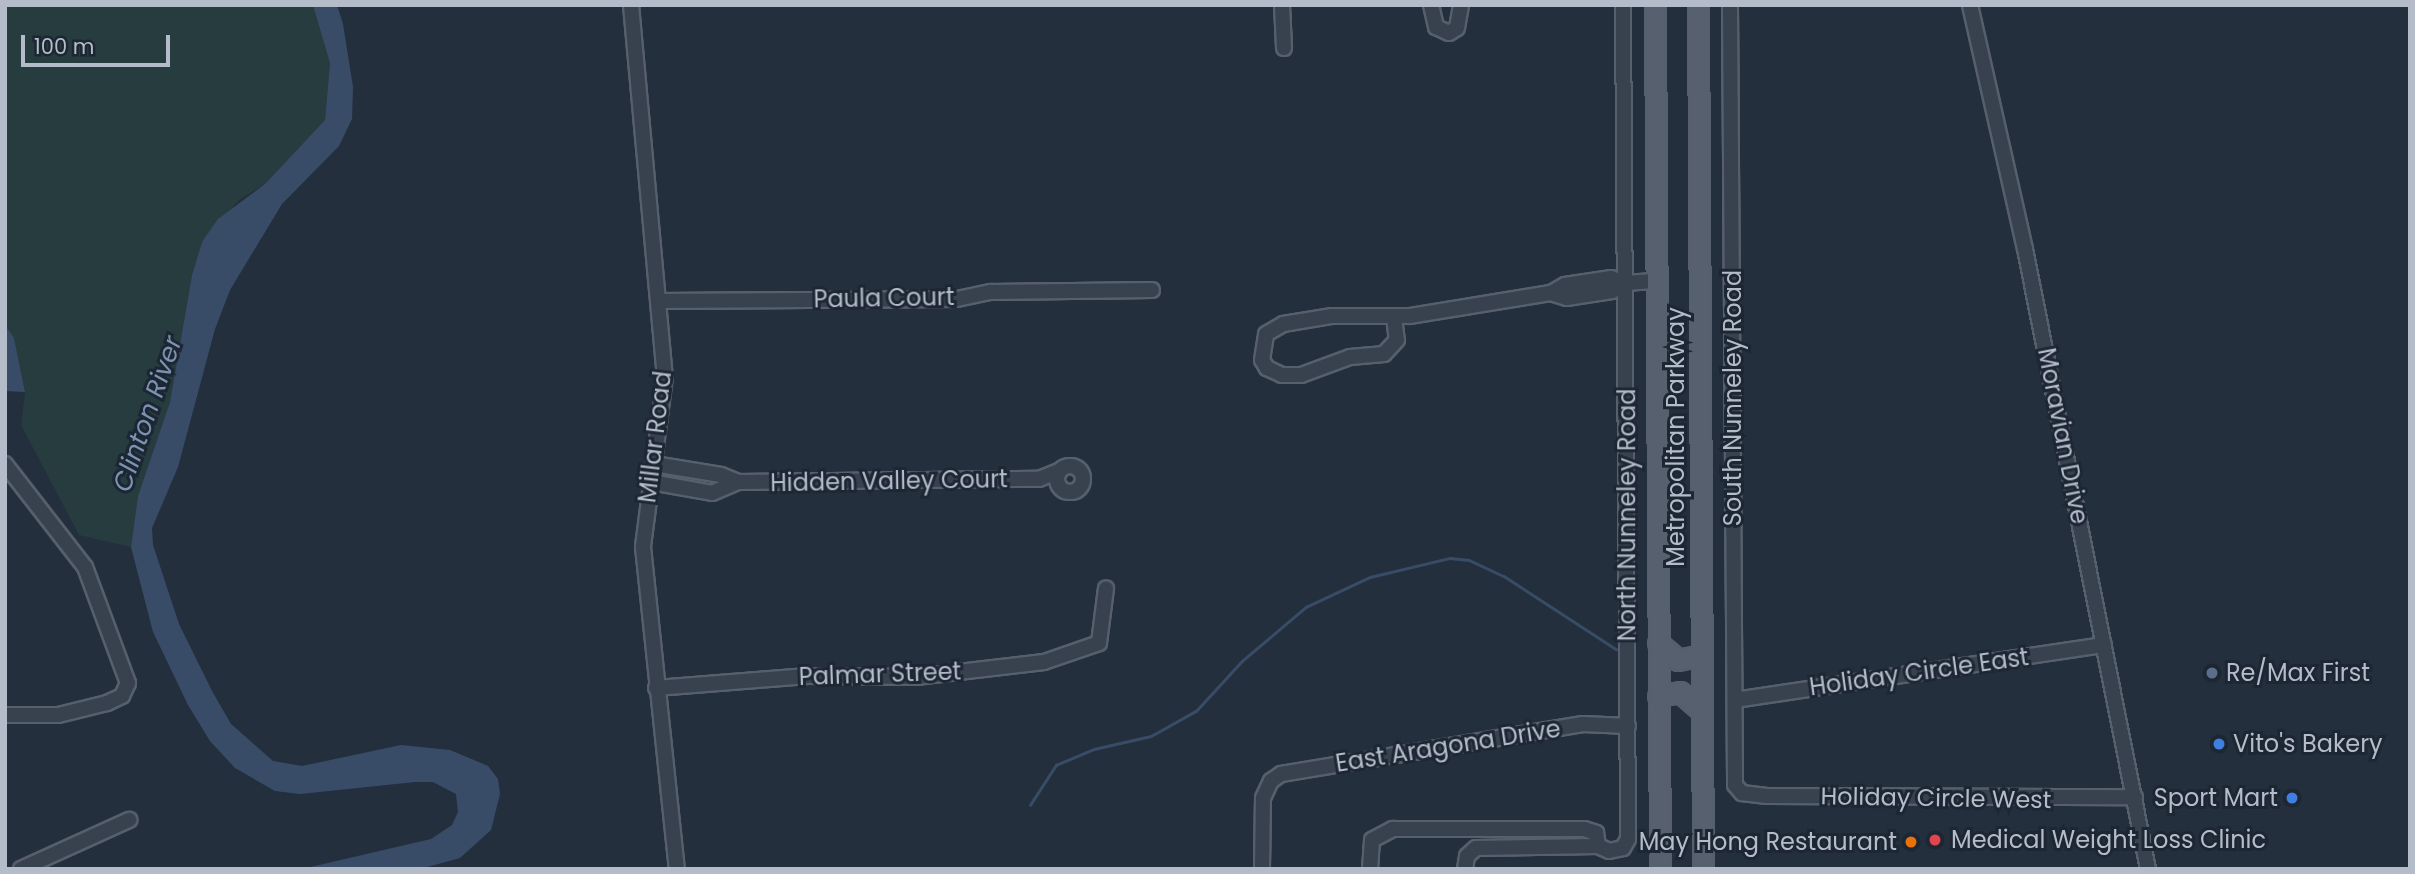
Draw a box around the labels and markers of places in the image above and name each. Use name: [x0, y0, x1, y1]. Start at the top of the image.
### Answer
place label: Re/Max First: [2226, 659, 2370, 687]
marker: Re/Max First: [2204, 665, 2220, 681]
place label: Vito's Bakery: [2233, 730, 2383, 758]
marker: Vito's Bakery: [2211, 736, 2227, 752]
place label: Sport Mart: [2154, 784, 2278, 812]
marker: Sport Mart: [2284, 790, 2300, 806]
place label: Medical Weight Loss Clinic: [1951, 826, 2266, 854]
place label: May Hong Restaurant: [1639, 828, 1897, 856]
marker: Medical Weight Loss Clinic: [1925, 830, 1945, 850]
marker: May Hong Restaurant: [1903, 834, 1919, 850]

